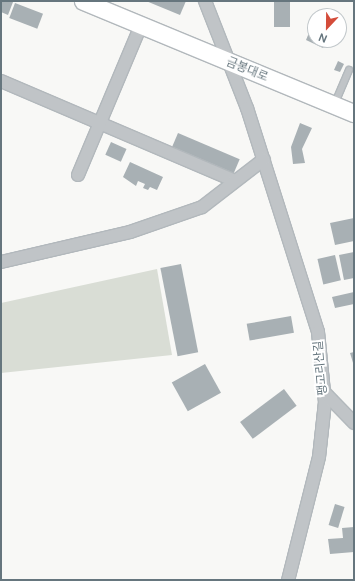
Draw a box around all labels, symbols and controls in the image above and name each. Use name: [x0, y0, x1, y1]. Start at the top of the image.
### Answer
north arrow: [307, 8, 347, 48]
text: N: [317, 30, 329, 46]
street label: 금봉대로: [224, 55, 270, 85]
street label: 팽고리산길: [311, 340, 331, 396]

